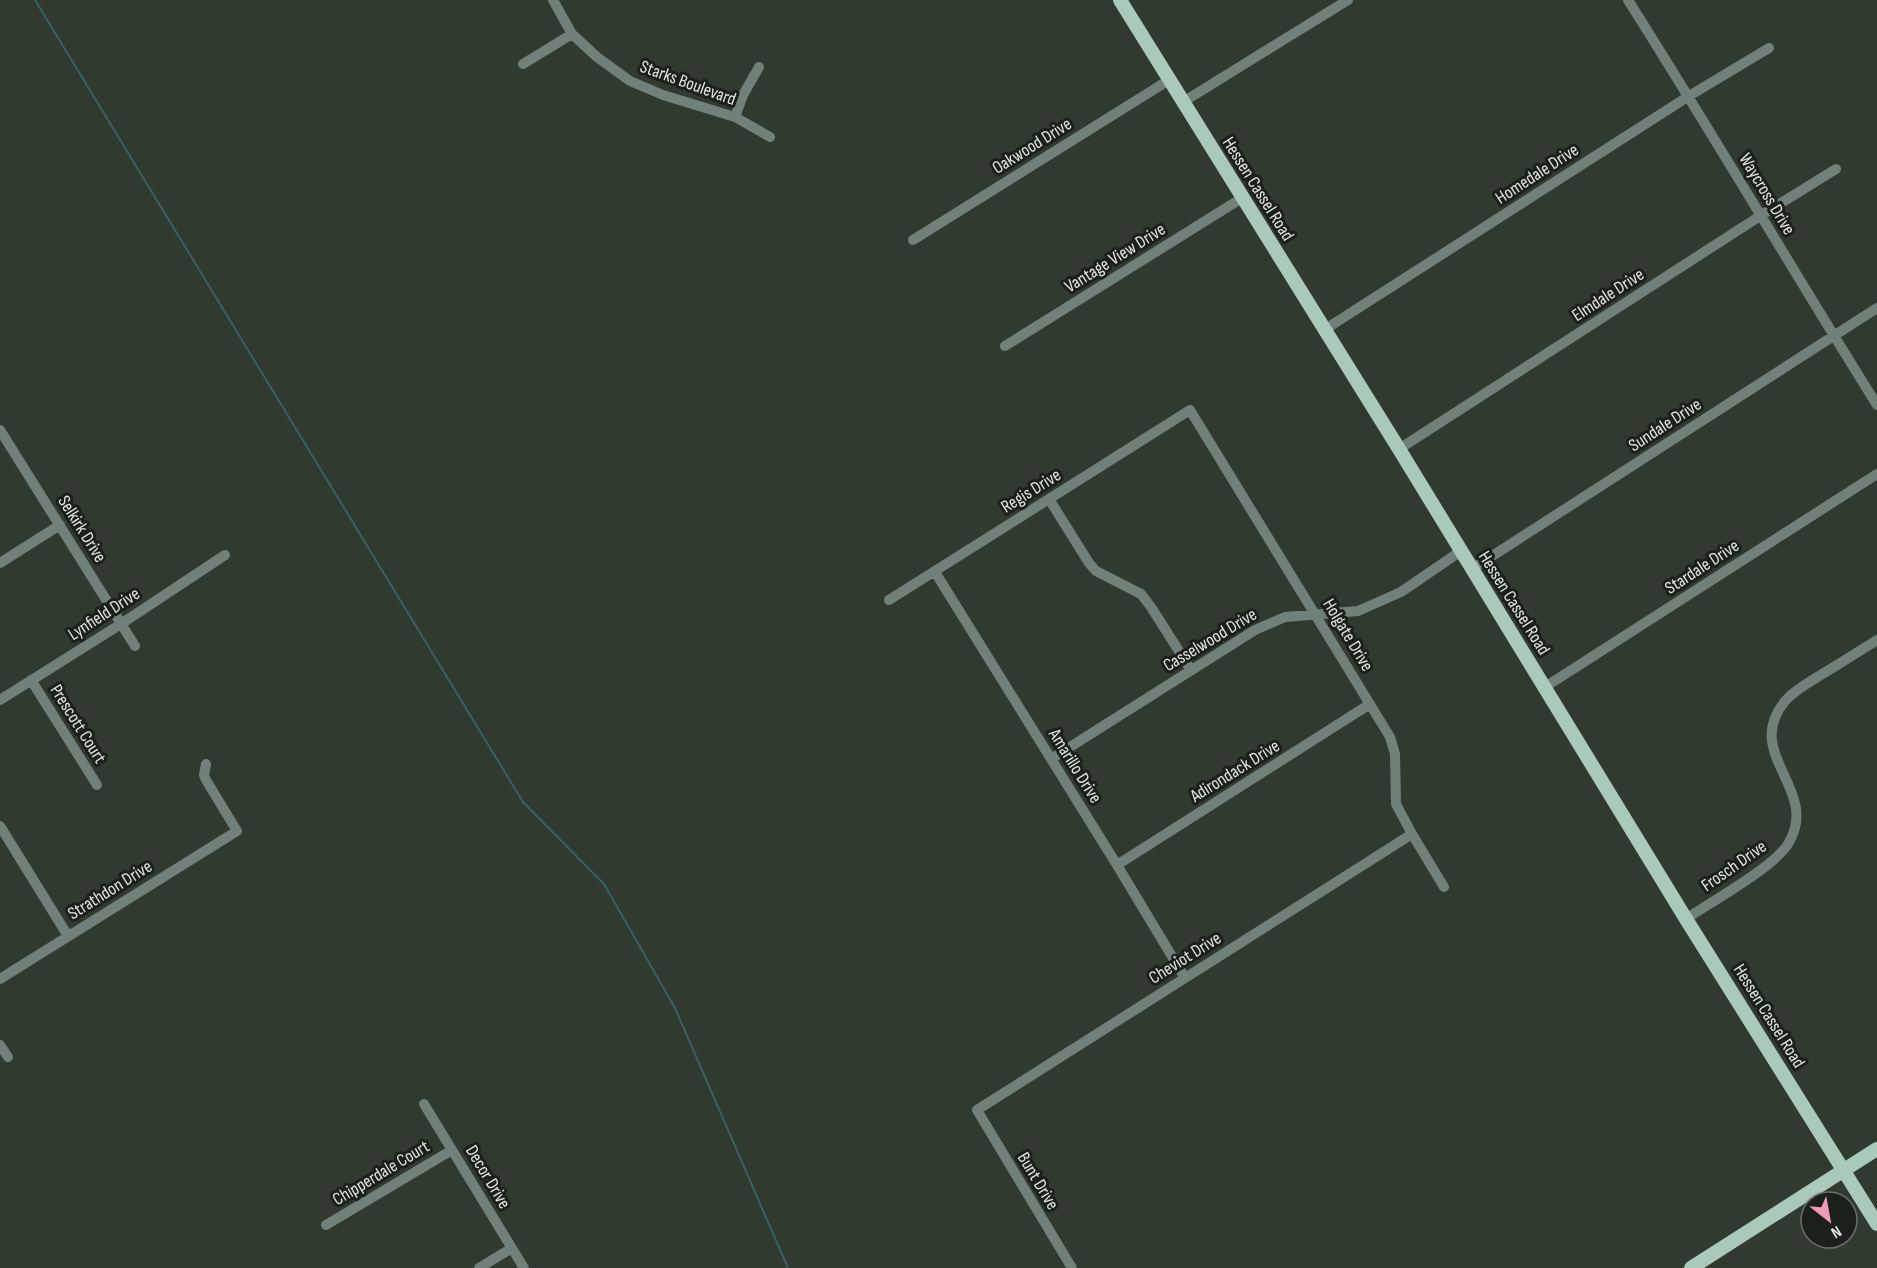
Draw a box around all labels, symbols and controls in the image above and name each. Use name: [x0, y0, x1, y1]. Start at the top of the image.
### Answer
street label: Starks Boulevard: [637, 56, 739, 110]
street label: Oakwood Drive: [989, 113, 1075, 179]
street label: Hessen Cassel Road: [1218, 133, 1298, 245]
street label: Homedale Drive: [1492, 139, 1582, 209]
street label: Waycross Drive: [1734, 149, 1800, 239]
street label: Vantage View Drive: [1061, 219, 1169, 297]
street label: Elmdale Drive: [1568, 264, 1648, 326]
street label: Sundale Drive: [1625, 394, 1705, 456]
street label: Regis Drive: [997, 464, 1065, 518]
street label: Selkirk Drive: [53, 492, 111, 566]
street label: Stardale Drive: [1661, 535, 1743, 599]
street label: Hessen Cassel Road: [1474, 547, 1554, 659]
street label: Lynfield Drive: [64, 583, 144, 645]
street label: Holgate Drive: [1318, 595, 1378, 675]
street label: Casselwood Drive: [1159, 604, 1261, 676]
street label: Prescott Court: [46, 681, 111, 768]
street label: Amarillo Drive: [1043, 724, 1106, 807]
street label: Adirondack Drive: [1186, 735, 1283, 807]
street label: Frosch Drive: [1697, 836, 1771, 896]
street label: Strathdon Drive: [64, 856, 156, 924]
street label: Cheviot Drive: [1145, 928, 1225, 988]
street label: Hessen Cassel Road: [1729, 960, 1809, 1072]
street label: Chipperdale Court: [329, 1136, 434, 1210]
street label: Decor Drive: [461, 1142, 515, 1212]
street label: Bunt Drive: [1013, 1149, 1063, 1213]
north arrow: [1799, 1190, 1859, 1250]
text: N: [1827, 1221, 1845, 1242]

